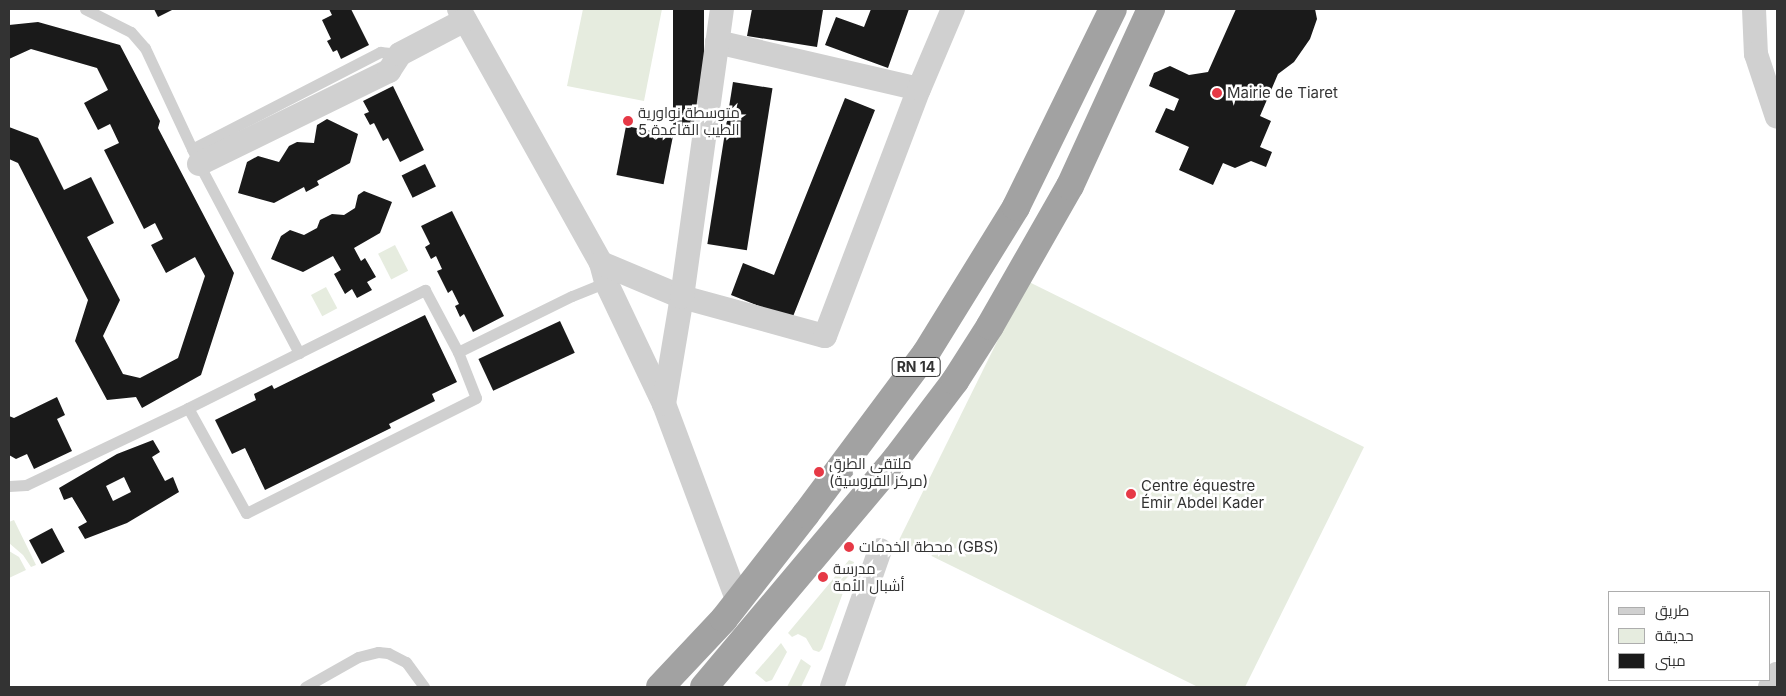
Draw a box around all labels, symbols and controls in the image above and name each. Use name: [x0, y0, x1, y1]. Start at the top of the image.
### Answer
place label: Mairie de Tiaret: [1227, 84, 1338, 102]
marker: Mairie de Tiaret: [1211, 87, 1223, 99]
place label: متوسطة نواورية الطيب القاعدة 5: [638, 103, 740, 138]
marker: متوسطة نواورية الطيب القاعدة 5: [622, 115, 634, 127]
road number: RN 14: [891, 356, 941, 378]
place label: ملتقى الطرق (مركز الفروسية): [829, 454, 928, 489]
marker: ملتقى الطرق (مركز الفروسية): [813, 466, 825, 478]
place label: Centre équestre Émir Abdel Kader: [1141, 476, 1264, 511]
marker: Centre équestre Émir Abdel Kader: [1125, 488, 1137, 500]
place label: محطة الخدمات (GBS): [859, 538, 999, 556]
marker: محطة الخدمات (GBS): [843, 541, 855, 553]
place label: مدرسة أشبال الأمة: [833, 559, 904, 594]
marker: مدرسة أشبال الأمة: [817, 571, 829, 583]
legend: [1608, 591, 1771, 681]
text: طريق: [1655, 601, 1689, 620]
text: حديقة: [1655, 626, 1694, 645]
text: مبنى: [1655, 651, 1686, 670]

